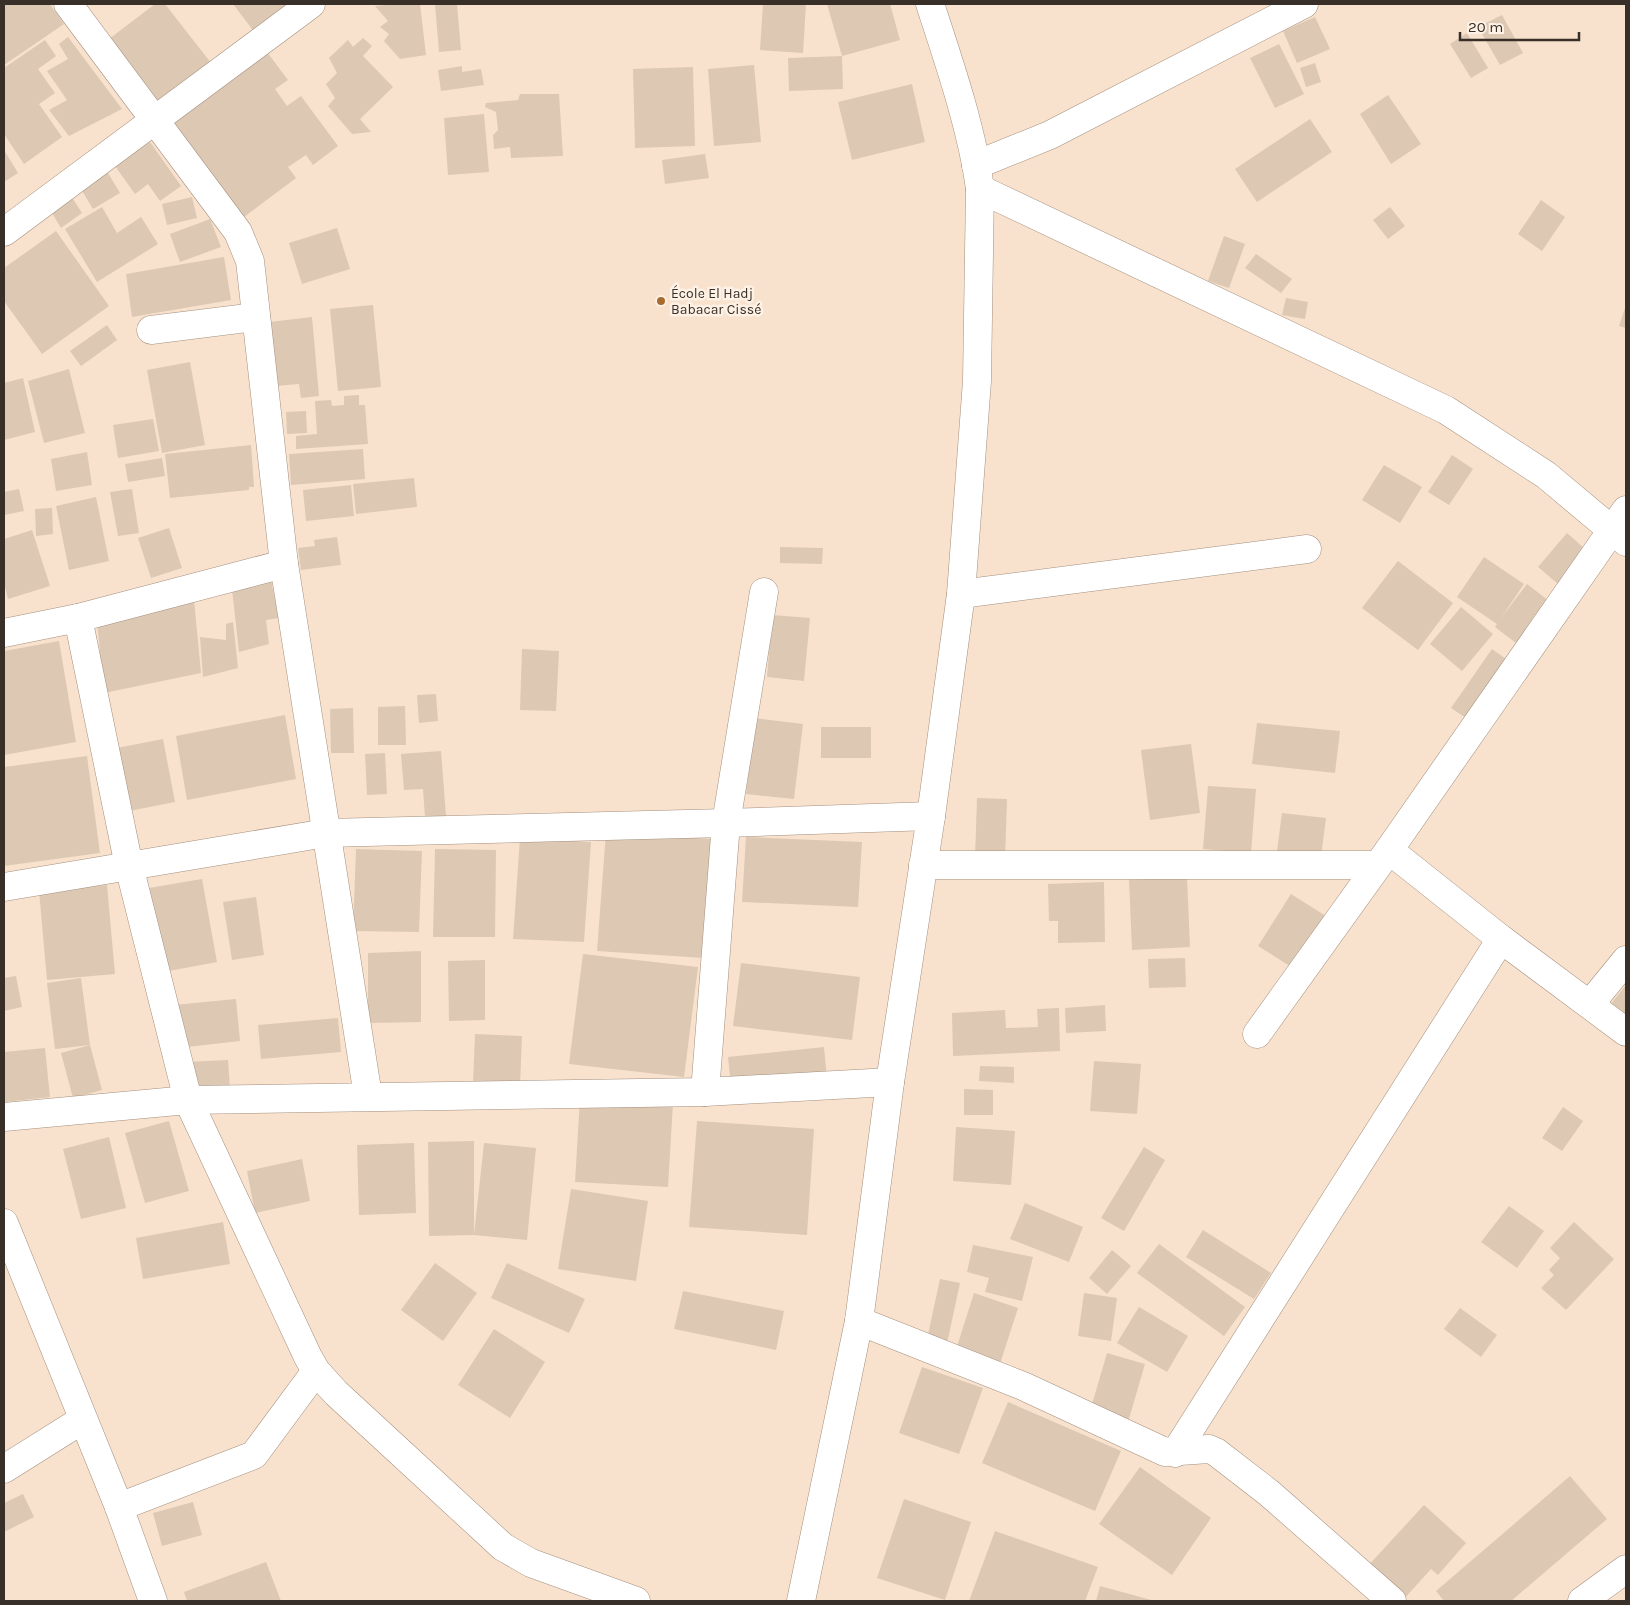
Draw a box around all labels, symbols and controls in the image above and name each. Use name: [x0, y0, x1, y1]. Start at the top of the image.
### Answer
scale bar: [1460, 10, 1579, 42]
text: 20 m: [1468, 18, 1503, 36]
place label: École El Hadj Babacar Cissé: [671, 284, 761, 318]
marker: École El Hadj Babacar Cissé: [655, 295, 667, 307]

